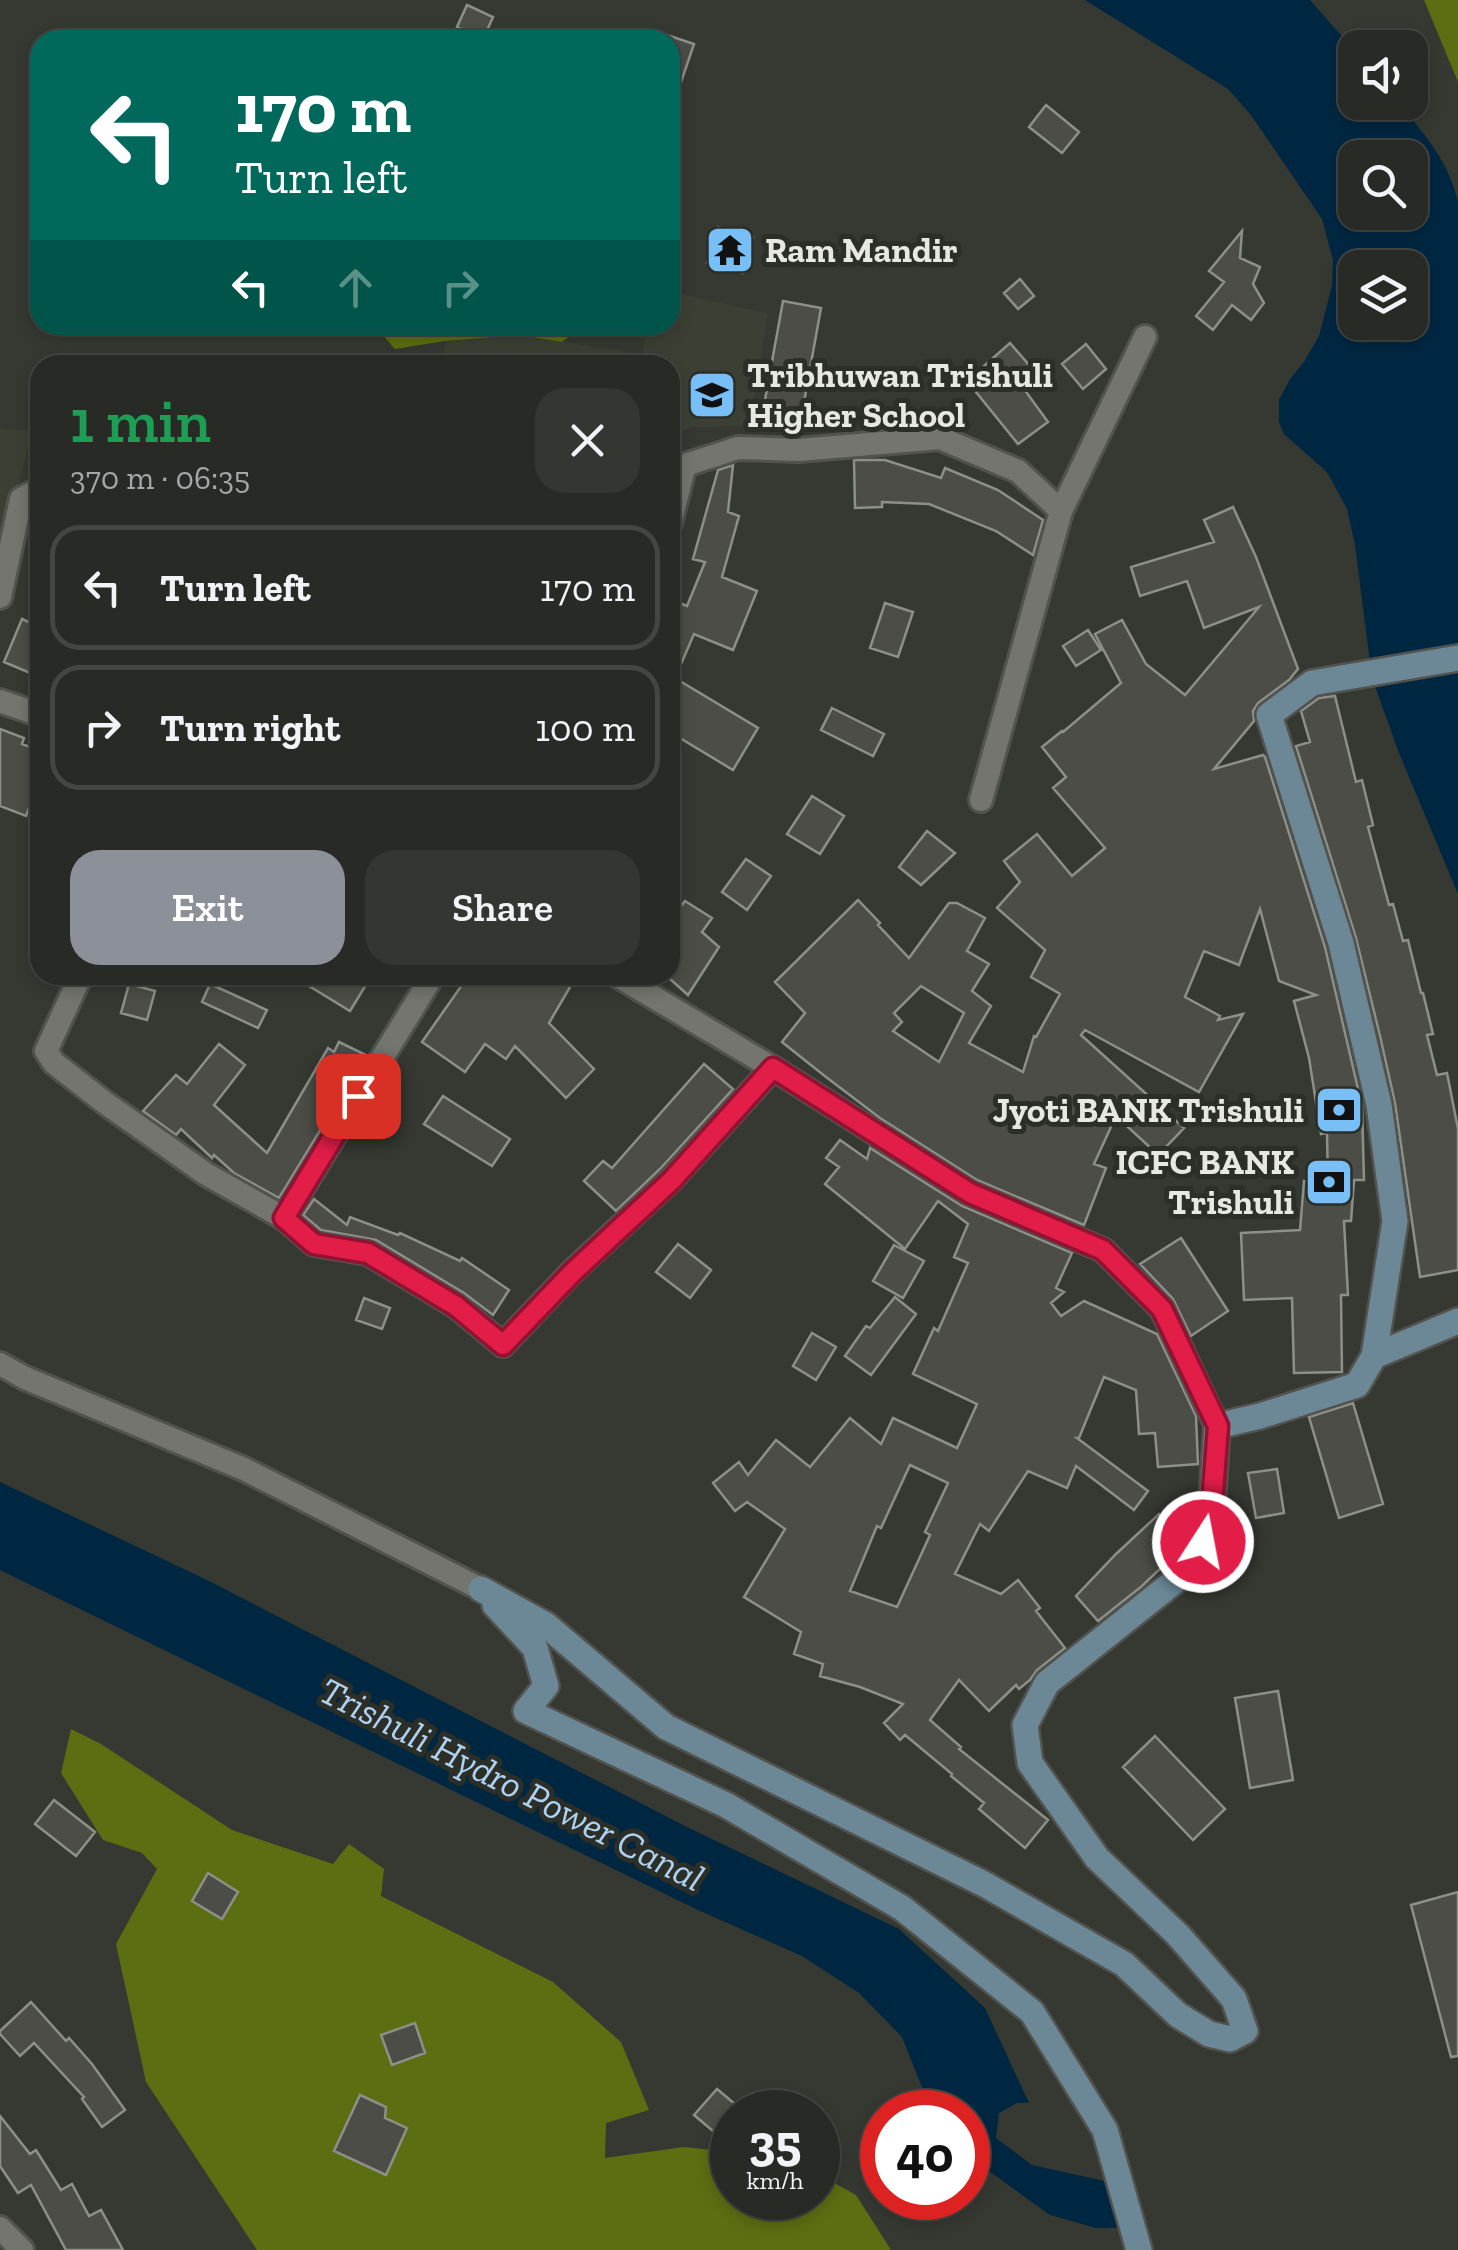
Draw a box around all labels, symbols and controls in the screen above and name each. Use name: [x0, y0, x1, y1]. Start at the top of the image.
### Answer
map controls: [1338, 30, 1428, 340]
button: sound: [1338, 30, 1428, 120]
text: 170 m: [235, 66, 411, 150]
icon: left: [70, 70, 200, 200]
button: search: [1338, 140, 1428, 230]
text: Turn left: [235, 151, 407, 205]
temple icon: Ram Mandir: [704, 224, 756, 276]
place label: Ram Mandir: [765, 229, 958, 271]
button: layers: [1338, 250, 1428, 340]
icon: left: [223, 260, 278, 315]
icon: ahead: [328, 260, 383, 315]
icon: right: [433, 260, 488, 315]
place label: Tribhuwan Trishuli Higher School: [747, 354, 1053, 436]
school or university icon: Tribhuwan Trishuli Higher School: [686, 369, 738, 421]
text: 1 min: [70, 385, 211, 457]
button: close: [535, 388, 640, 493]
text: 370 m · 06:35: [70, 459, 250, 497]
icon: left: [75, 560, 130, 615]
text: Turn left: [160, 565, 311, 611]
text: 170 m: [540, 565, 635, 611]
icon: right: [75, 700, 130, 755]
text: Turn right: [160, 705, 340, 751]
text: 100 m: [535, 705, 635, 751]
button: Exit: [70, 850, 345, 965]
button: Share: [365, 850, 640, 965]
pin: [316, 1054, 401, 1139]
icon: arrive: [331, 1069, 386, 1124]
bank icon: Jyoti BANK Trishuli: [1313, 1084, 1365, 1136]
place label: Jyoti BANK Trishuli: [993, 1089, 1304, 1131]
place label: ICFC BANK Trishuli: [1115, 1141, 1294, 1223]
bank icon: ICFC BANK Trishuli: [1303, 1156, 1355, 1208]
position arrow: [1151, 1490, 1255, 1594]
water label: Trishuli Hydro Power Canal: [312, 1667, 712, 1901]
speed limit sign: 40: [860, 2090, 990, 2220]
text: 35: [749, 2113, 801, 2173]
text: km/h: [746, 2165, 804, 2195]

